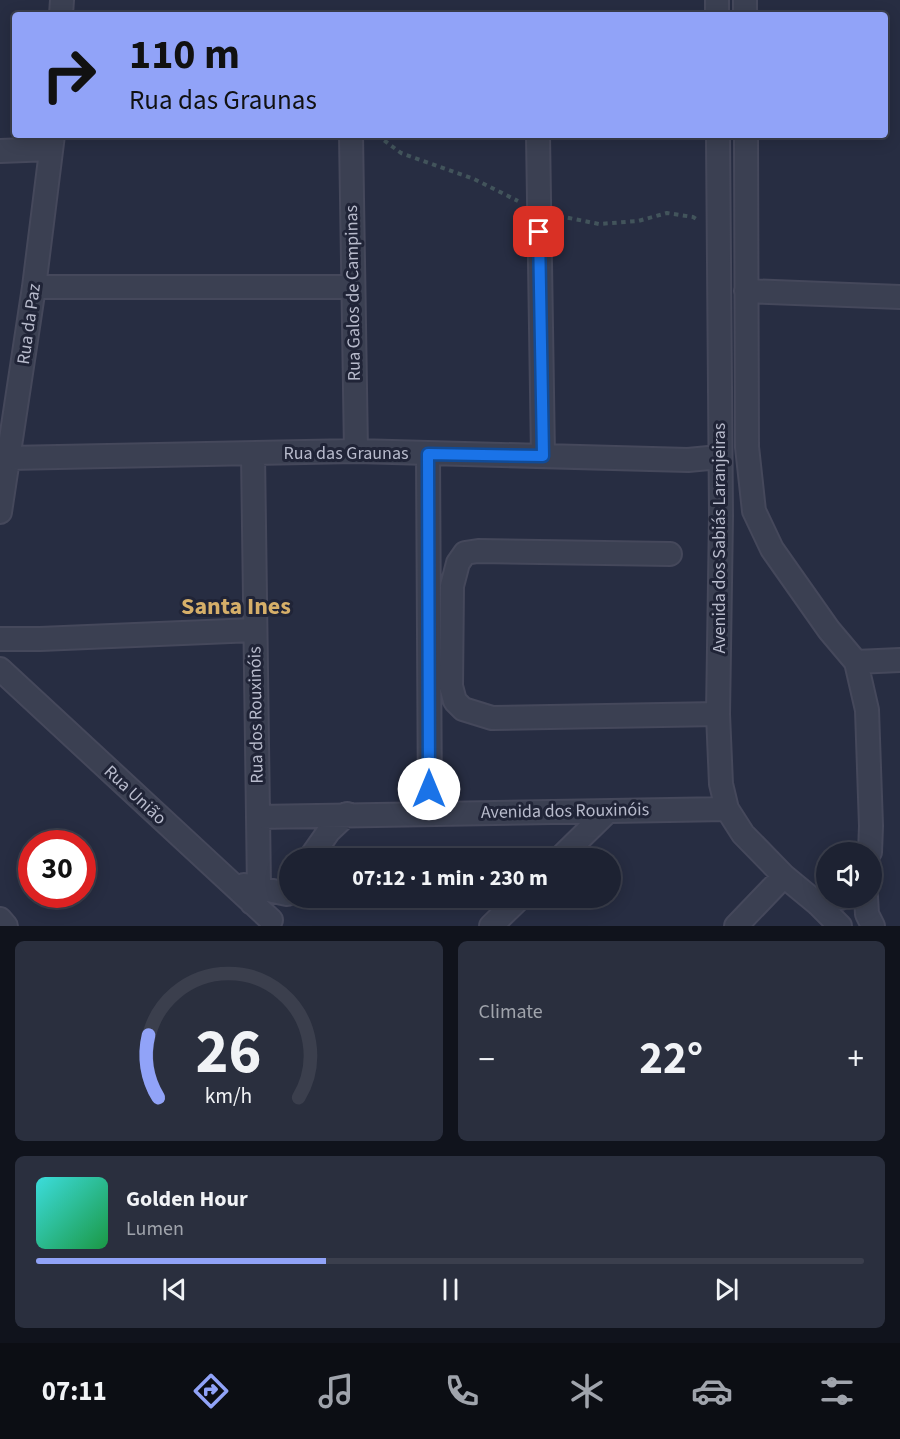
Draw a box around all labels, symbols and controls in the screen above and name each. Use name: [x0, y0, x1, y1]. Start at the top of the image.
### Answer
text: 110 m: [129, 25, 240, 85]
icon: right: [30, 36, 108, 114]
text: Rua das Graunas: [129, 81, 317, 120]
street label: Rua Galos de Campinas: [339, 205, 367, 381]
pin: [513, 206, 564, 257]
icon: arrive: [522, 215, 555, 248]
street label: Rua da Paz: [11, 282, 47, 366]
street label: Avenida dos Sabiás Laranjeiras: [707, 423, 732, 653]
street label: Rua das Graunas: [283, 441, 409, 466]
district label: Santa Ines: [181, 589, 291, 624]
street label: Rua dos Rouxinóis: [242, 646, 270, 784]
position arrow: [397, 757, 461, 821]
street label: Rua União: [98, 759, 172, 831]
street label: Avenida dos Rouxinóis: [481, 797, 649, 825]
speed limit sign: 30: [18, 830, 96, 908]
map controls: [816, 842, 882, 908]
button: sound: [816, 842, 882, 908]
text: 07:12 · 1 min · 230 m: [352, 862, 548, 894]
text: Climate: [479, 998, 543, 1026]
text: 26: [196, 1008, 262, 1097]
text: 22°: [639, 1027, 703, 1091]
text: −: [479, 1036, 495, 1083]
text: +: [848, 1036, 864, 1083]
text: km/h: [205, 1081, 253, 1112]
text: Golden Hour: [126, 1183, 248, 1215]
text: Lumen: [126, 1215, 184, 1243]
icon: previous: [158, 1273, 191, 1306]
icon: pause: [434, 1273, 467, 1306]
icon: next: [710, 1273, 743, 1306]
icon: directions: [190, 1370, 232, 1412]
icon: music: [315, 1370, 357, 1412]
icon: phone: [441, 1370, 483, 1412]
icon: climate: [566, 1370, 608, 1412]
icon: car: [691, 1370, 733, 1412]
icon: filters: [816, 1370, 858, 1412]
text: 07:11: [42, 1372, 107, 1411]

